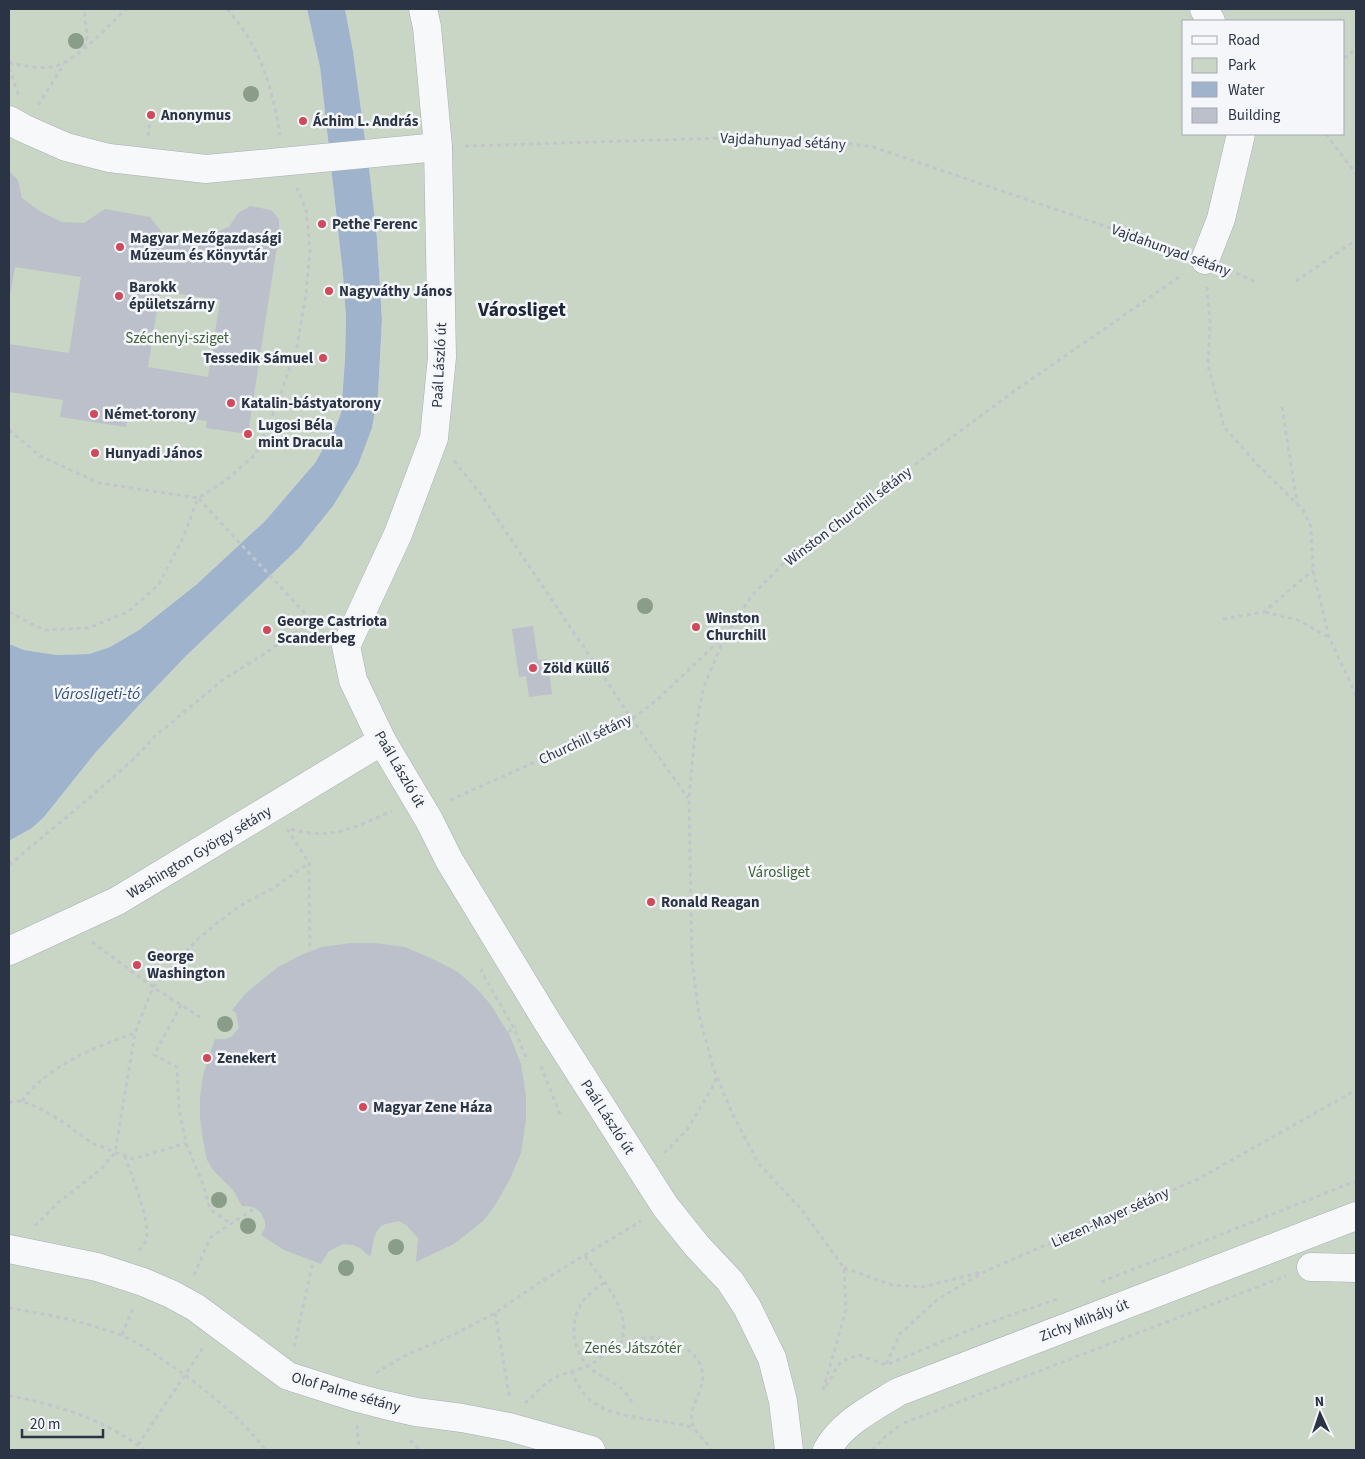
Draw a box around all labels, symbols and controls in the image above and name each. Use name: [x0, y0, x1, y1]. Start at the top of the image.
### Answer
legend: [1182, 20, 1345, 135]
text: Road: [1228, 30, 1260, 51]
text: Park: [1228, 55, 1257, 76]
text: Water: [1228, 80, 1265, 101]
place label: Anonymus: [160, 105, 231, 126]
text: Building: [1228, 105, 1281, 126]
marker: Anonymus: [145, 109, 157, 121]
place label: Áchim L. András: [312, 111, 419, 132]
marker: Áchim L. András: [297, 115, 309, 127]
street label: Vajdahunyad sétány: [720, 128, 846, 155]
place label: Pethe Ferenc: [332, 214, 418, 235]
marker: Pethe Ferenc: [316, 218, 328, 230]
street label: Vajdahunyad sétány: [1108, 219, 1234, 282]
place label: Magyar Mezőgazdasági Múzeum és Könyvtár: [130, 228, 282, 266]
marker: Magyar Mezőgazdasági Múzeum és Könyvtár: [114, 241, 126, 253]
place label: Barokk épületszárny: [129, 277, 215, 315]
place label: Nagyváthy János: [339, 281, 452, 302]
marker: Nagyváthy János: [323, 285, 335, 297]
marker: Barokk épületszárny: [113, 290, 125, 302]
district label: Városliget: [477, 296, 566, 324]
street label: Paál László út: [427, 322, 452, 408]
park label: Széchenyi-sziget: [125, 328, 229, 349]
place label: Tessedik Sámuel: [203, 348, 314, 369]
marker: Tessedik Sámuel: [317, 352, 329, 364]
place label: Katalin-bástyatorony: [241, 393, 381, 414]
marker: Katalin-bástyatorony: [225, 397, 237, 409]
place label: Német-torony: [104, 404, 197, 425]
marker: Német-torony: [88, 408, 100, 420]
place label: Lugosi Béla mint Dracula: [258, 415, 343, 453]
marker: Lugosi Béla mint Dracula: [242, 428, 254, 440]
place label: Hunyadi János: [105, 443, 203, 464]
marker: Hunyadi János: [89, 447, 101, 459]
street label: Winston Churchill sétány: [780, 462, 916, 571]
place label: Winston Churchill: [706, 608, 767, 646]
place label: George Castriota Scanderbeg: [277, 611, 387, 649]
marker: Winston Churchill: [690, 621, 702, 633]
marker: George Castriota Scanderbeg: [261, 624, 273, 636]
place label: Zöld Küllő: [543, 658, 610, 679]
marker: Zöld Küllő: [527, 662, 539, 674]
water label: Városligeti-tó: [54, 683, 140, 705]
street label: Churchill sétány: [535, 709, 635, 770]
street label: Paál László út: [369, 727, 430, 812]
street label: Washington György sétány: [123, 801, 276, 904]
park label: Városliget: [748, 862, 810, 883]
place label: Ronald Reagan: [661, 892, 760, 913]
marker: Ronald Reagan: [645, 896, 657, 908]
place label: George Washington: [147, 946, 225, 984]
marker: George Washington: [131, 959, 143, 971]
place label: Zenekert: [217, 1048, 277, 1069]
marker: Zenekert: [201, 1052, 213, 1064]
street label: Paál László út: [575, 1076, 640, 1159]
place label: Magyar Zene Háza: [373, 1097, 493, 1118]
marker: Magyar Zene Háza: [357, 1101, 369, 1113]
street label: Liezen-Mayer sétány: [1048, 1182, 1173, 1253]
street label: Zichy Mihály út: [1036, 1294, 1132, 1347]
park label: Zenés Játszótér: [584, 1338, 683, 1359]
street label: Olof Palme sétány: [289, 1367, 403, 1418]
north arrow: [1295, 1389, 1345, 1439]
text: N: [1314, 1392, 1325, 1412]
scale bar: [22, 1406, 104, 1438]
text: 20 m: [30, 1414, 60, 1435]

